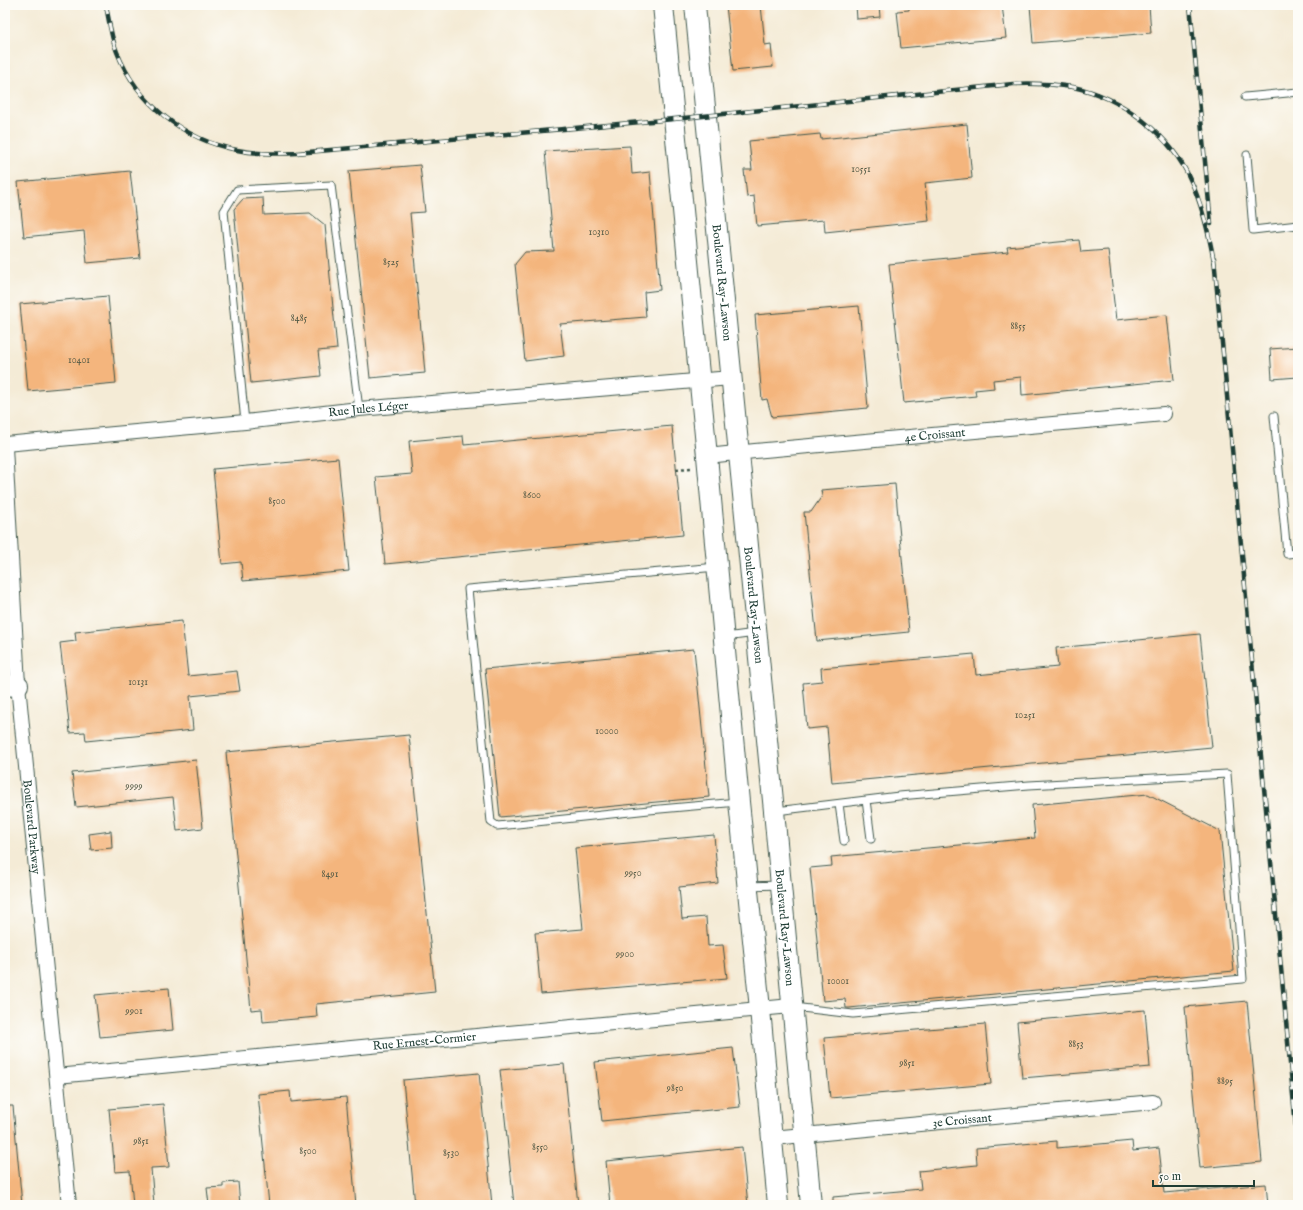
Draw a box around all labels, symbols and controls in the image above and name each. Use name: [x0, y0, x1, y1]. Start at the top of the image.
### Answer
house number: 10551: [851, 163, 871, 176]
street label: Boulevard Ray-Lawson: [709, 223, 735, 342]
house number: 10310: [589, 226, 610, 239]
house number: 8525: [383, 256, 399, 269]
house number: 8485: [291, 312, 308, 325]
house number: 8855: [1010, 320, 1026, 333]
house number: 10401: [68, 354, 90, 367]
street label: Rue Jules Léger: [327, 397, 410, 420]
street label: 4e Croissant: [904, 425, 966, 445]
house number: 8600: [523, 489, 541, 502]
house number: 8500: [268, 495, 286, 508]
street label: Boulevard Ray-Lawson: [741, 546, 767, 665]
house number: 10131: [128, 676, 148, 689]
house number: 10251: [1015, 709, 1036, 722]
house number: 10000: [595, 725, 619, 738]
street label: Boulevard Parkway: [20, 779, 44, 875]
house number: 9999: [124, 780, 143, 793]
house number: 9950: [623, 867, 642, 880]
house number: 8491: [322, 868, 339, 881]
street label: Boulevard Ray-Lawson: [772, 868, 798, 987]
house number: 9900: [615, 948, 634, 961]
house number: 10001: [827, 975, 849, 988]
house number: 9901: [124, 1005, 143, 1018]
street label: Rue Ernest-Cormier: [372, 1029, 477, 1053]
house number: 8853: [1068, 1038, 1084, 1051]
house number: 9851: [898, 1057, 915, 1070]
house number: 8895: [1217, 1075, 1233, 1088]
house number: 9850: [666, 1082, 683, 1095]
street label: 3e Croissant: [932, 1110, 992, 1130]
house number: 9851: [132, 1135, 149, 1148]
house number: 8550: [532, 1141, 548, 1154]
house number: 8500: [299, 1145, 317, 1158]
house number: 8530: [443, 1147, 459, 1160]
scale bar: [1153, 1162, 1254, 1188]
text: 50 m: [1159, 1169, 1181, 1184]

